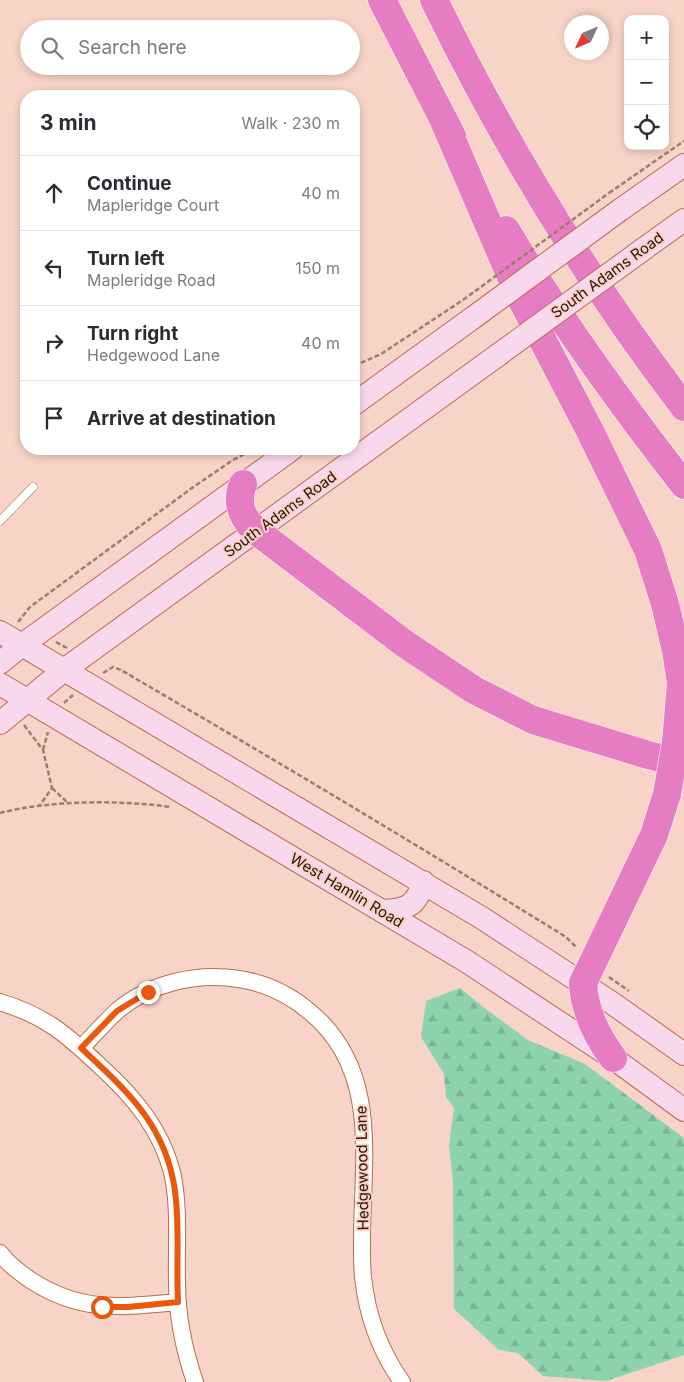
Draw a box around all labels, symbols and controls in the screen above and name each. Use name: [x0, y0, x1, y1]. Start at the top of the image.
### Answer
north arrow: [564, 15, 609, 60]
map controls: [624, 15, 669, 150]
button: +: [624, 15, 669, 60]
search box: [20, 20, 360, 75]
icon: search: [38, 34, 66, 62]
text: Search here: [78, 36, 187, 59]
button: −: [624, 60, 669, 105]
button: locate: [624, 105, 669, 150]
text: 3 min: [40, 110, 96, 135]
text: Walk · 230 m: [242, 113, 340, 133]
text: Continue: [87, 172, 172, 195]
icon: ahead: [40, 179, 68, 207]
text: 40 m: [301, 183, 340, 203]
text: Mapleridge Court: [87, 195, 219, 215]
street label: South Adams Road: [547, 228, 667, 322]
text: Turn left: [87, 247, 165, 270]
icon: left: [40, 254, 68, 282]
text: 150 m: [295, 258, 340, 278]
text: Mapleridge Road: [87, 270, 216, 290]
text: Turn right: [87, 322, 178, 345]
icon: right: [40, 329, 68, 357]
text: 40 m: [301, 333, 340, 353]
text: Hedgewood Lane: [87, 345, 220, 365]
icon: arrive: [40, 404, 68, 432]
text: Arrive at destination: [87, 407, 276, 430]
street label: South Adams Road: [220, 467, 340, 561]
street label: West Hamlin Road: [287, 849, 407, 931]
route end: [137, 981, 160, 1004]
street label: Hedgewood Lane: [351, 1106, 373, 1230]
route start: [91, 1296, 114, 1319]

